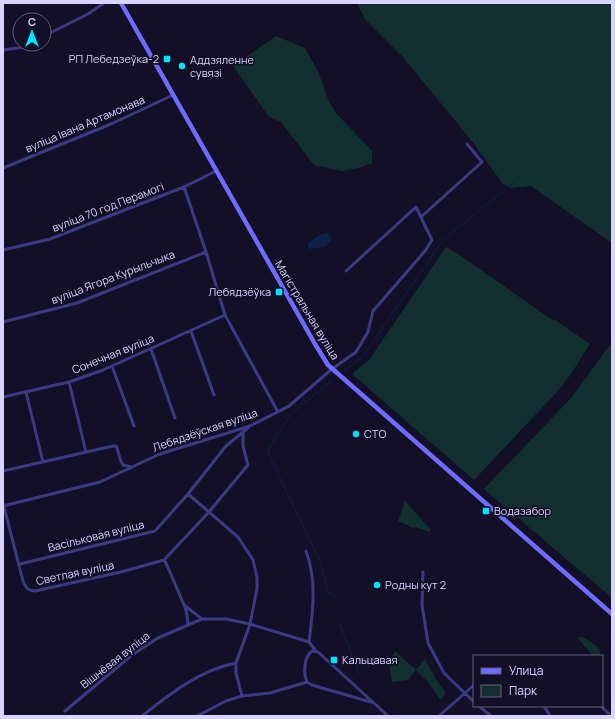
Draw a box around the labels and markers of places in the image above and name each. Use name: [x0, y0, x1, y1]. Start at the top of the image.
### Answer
place label: РП Лебедзеўка-2: [69, 51, 159, 66]
place label: Аддзяленне сувязі: [190, 52, 255, 80]
marker: РП Лебедзеўка-2: [162, 54, 172, 64]
marker: Аддзяленне сувязі: [177, 61, 187, 71]
place label: Лебядзёўка: [209, 284, 271, 299]
marker: Лебядзёўка: [274, 287, 284, 297]
place label: СТО: [364, 426, 386, 441]
marker: СТО: [351, 429, 361, 439]
place label: Водазабор: [494, 503, 552, 518]
marker: Водазабор: [481, 506, 491, 516]
place label: Родны кут 2: [385, 577, 446, 592]
marker: Родны кут 2: [372, 580, 382, 590]
place label: Кальцавая: [342, 652, 398, 667]
marker: Кальцавая: [329, 655, 339, 665]

